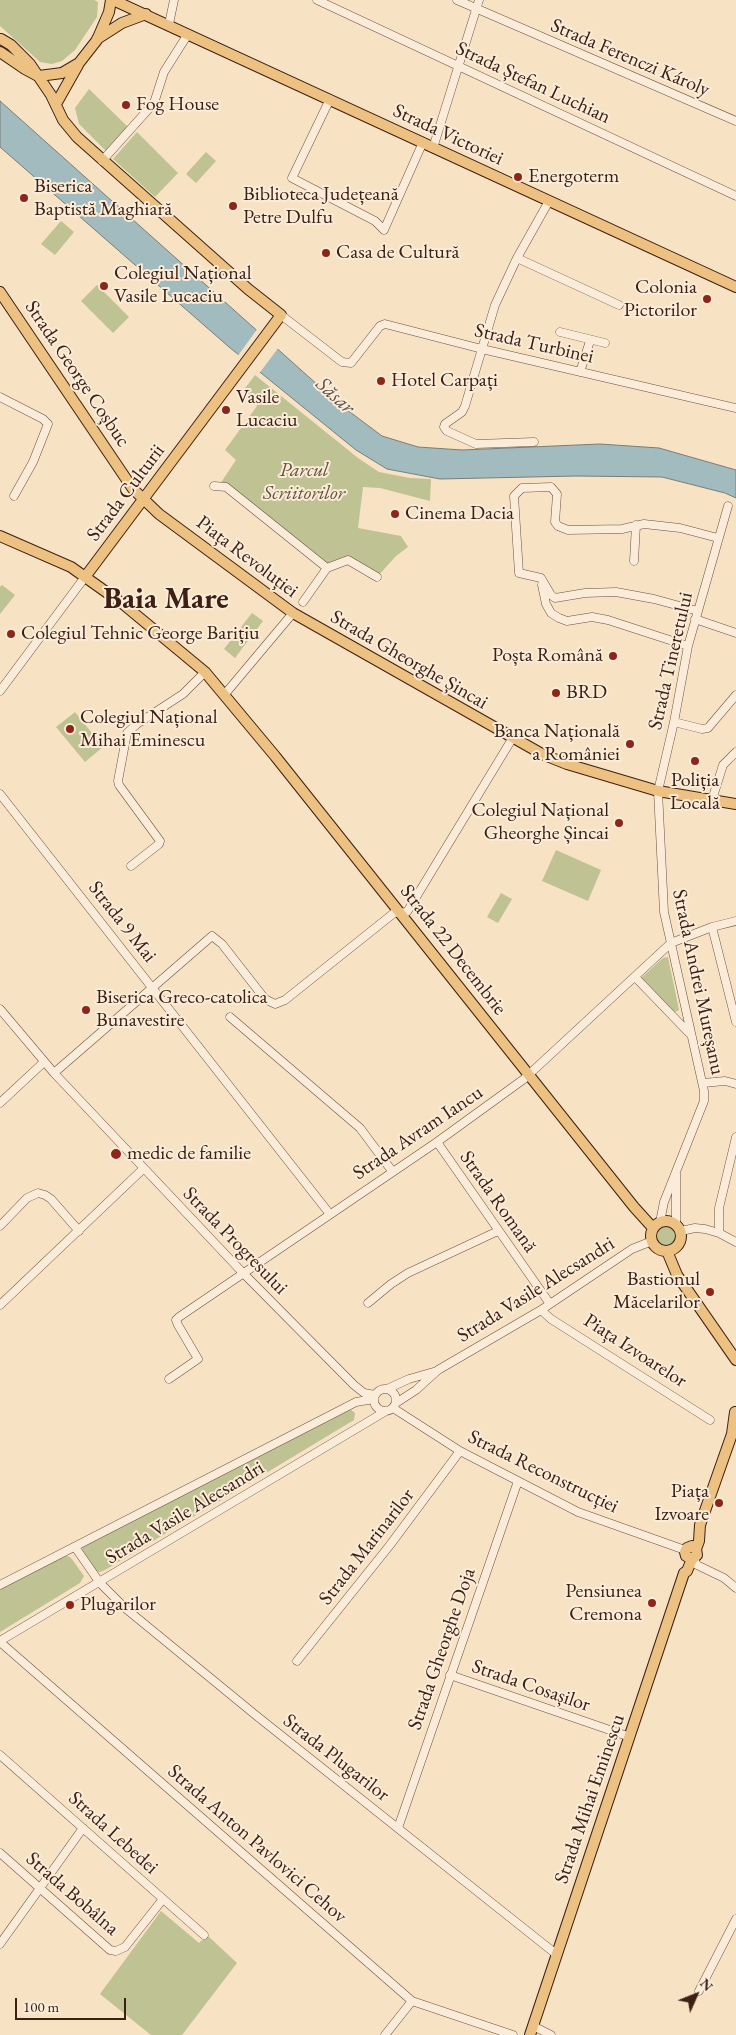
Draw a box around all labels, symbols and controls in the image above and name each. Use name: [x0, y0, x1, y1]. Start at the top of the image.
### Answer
street label: Strada Ferenczi Károly: [547, 14, 713, 102]
street label: Strada Ștefan Luchian: [452, 37, 614, 129]
place label: Fog House: [136, 93, 219, 117]
marker: Fog House: [120, 99, 132, 111]
street label: Strada Victoriei: [389, 99, 507, 171]
place label: Energoterm: [528, 165, 619, 189]
marker: Energoterm: [512, 171, 524, 183]
place label: Biserica Baptistă Maghiară: [34, 175, 172, 222]
place label: Biblioteca Județeană Petre Dulfu: [243, 183, 399, 230]
marker: Biserica Baptistă Maghiară: [18, 192, 30, 204]
marker: Biblioteca Județeană Petre Dulfu: [227, 200, 239, 212]
place label: Casa de Cultură: [336, 241, 460, 265]
marker: Casa de Cultură: [320, 247, 332, 259]
place label: Colegiul Național Vasile Lucaciu: [114, 262, 252, 309]
place label: Colonia Pictorilor: [624, 276, 697, 323]
marker: Colegiul Național Vasile Lucaciu: [98, 280, 110, 292]
marker: Colonia Pictorilor: [701, 293, 713, 305]
street label: Strada George Coșbuc: [19, 296, 135, 452]
street label: Strada Turbinei: [472, 319, 596, 369]
place label: Hotel Carpați: [391, 369, 498, 393]
water label: Săsar: [310, 372, 360, 420]
marker: Hotel Carpați: [375, 375, 387, 387]
place label: Vasile Lucaciu: [236, 386, 298, 433]
marker: Vasile Lucaciu: [220, 404, 232, 416]
street label: Strada Culturii: [82, 440, 170, 546]
park label: Parcul Scriitorilor: [263, 459, 345, 506]
place label: Cinema Dacia: [405, 502, 514, 526]
marker: Cinema Dacia: [389, 508, 401, 520]
street label: Piața Revoluției: [191, 511, 303, 603]
district label: Baia Mare: [103, 582, 229, 618]
street label: Strada Tineretului: [644, 590, 698, 732]
street label: Strada Gheorghe Șincai: [326, 605, 492, 715]
place label: Colegiul Tehnic George Barițiu: [21, 622, 260, 646]
marker: Colegiul Tehnic George Barițiu: [5, 628, 17, 640]
place label: Poșta Română: [492, 644, 603, 668]
marker: Poșta Română: [607, 650, 619, 662]
place label: BRD: [566, 681, 607, 705]
marker: BRD: [550, 687, 562, 699]
place label: Colegiul Național Mihai Eminescu: [80, 706, 218, 753]
place label: Banca Națională a României: [494, 720, 620, 767]
marker: Colegiul Național Mihai Eminescu: [64, 723, 76, 735]
marker: Banca Națională a României: [624, 738, 636, 750]
marker: Poliția Locală: [689, 755, 701, 767]
place label: Poliția Locală: [670, 769, 720, 816]
place label: Colegiul Național Gheorghe Șincai: [471, 799, 609, 846]
marker: Colegiul Național Gheorghe Șincai: [613, 817, 625, 829]
street label: Strada 9 Mai: [83, 877, 161, 967]
street label: Strada 22 Decembrie: [395, 880, 511, 1020]
street label: Strada Andrei Mureșanu: [667, 887, 729, 1077]
place label: Biserica Greco-catolica Bunavestire: [96, 986, 267, 1033]
marker: Biserica Greco-catolica Bunavestire: [80, 1004, 92, 1016]
street label: Strada Avram Iancu: [348, 1081, 488, 1185]
place label: medic de familie: [127, 1142, 251, 1166]
marker: medic de familie: [109, 1147, 123, 1161]
street label: Strada Romană: [454, 1147, 542, 1257]
street label: Strada Progresului: [178, 1182, 292, 1300]
street label: Strada Vasile Alecsandri: [453, 1232, 619, 1348]
place label: Bastionul Măcelarilor: [613, 1268, 700, 1315]
marker: Bastionul Măcelarilor: [704, 1286, 716, 1298]
street label: Piața Izvoarelor: [579, 1309, 691, 1393]
street label: Strada Reconstrucției: [464, 1425, 622, 1519]
street label: Strada Vasile Alecsandri: [101, 1456, 269, 1570]
place label: Piața Izvoare: [654, 1480, 709, 1527]
street label: Strada Marinarilor: [314, 1484, 420, 1610]
marker: Piața Izvoare: [713, 1497, 725, 1509]
street label: Strada Gheorghe Doja: [403, 1565, 481, 1733]
place label: Pensiunea Cremona: [565, 1580, 642, 1627]
place label: Plugarilor: [80, 1593, 156, 1617]
marker: Pensiunea Cremona: [646, 1597, 658, 1609]
marker: Plugarilor: [64, 1599, 76, 1611]
street label: Strada Cosașilor: [469, 1655, 593, 1717]
street label: Strada Plugarilor: [278, 1709, 394, 1807]
street label: Strada Mihai Eminescu: [550, 1711, 630, 1887]
street label: Strada Anton Pavlovici Cehov: [162, 1760, 352, 1928]
street label: Strada Lebedei: [63, 1786, 163, 1880]
street label: Strada Bobâlna: [21, 1847, 123, 1941]
north arrow: [671, 1970, 721, 2020]
text: N: [696, 1974, 717, 1995]
scale bar: [18, 1988, 129, 2020]
text: 100 m: [23, 1997, 59, 2016]

